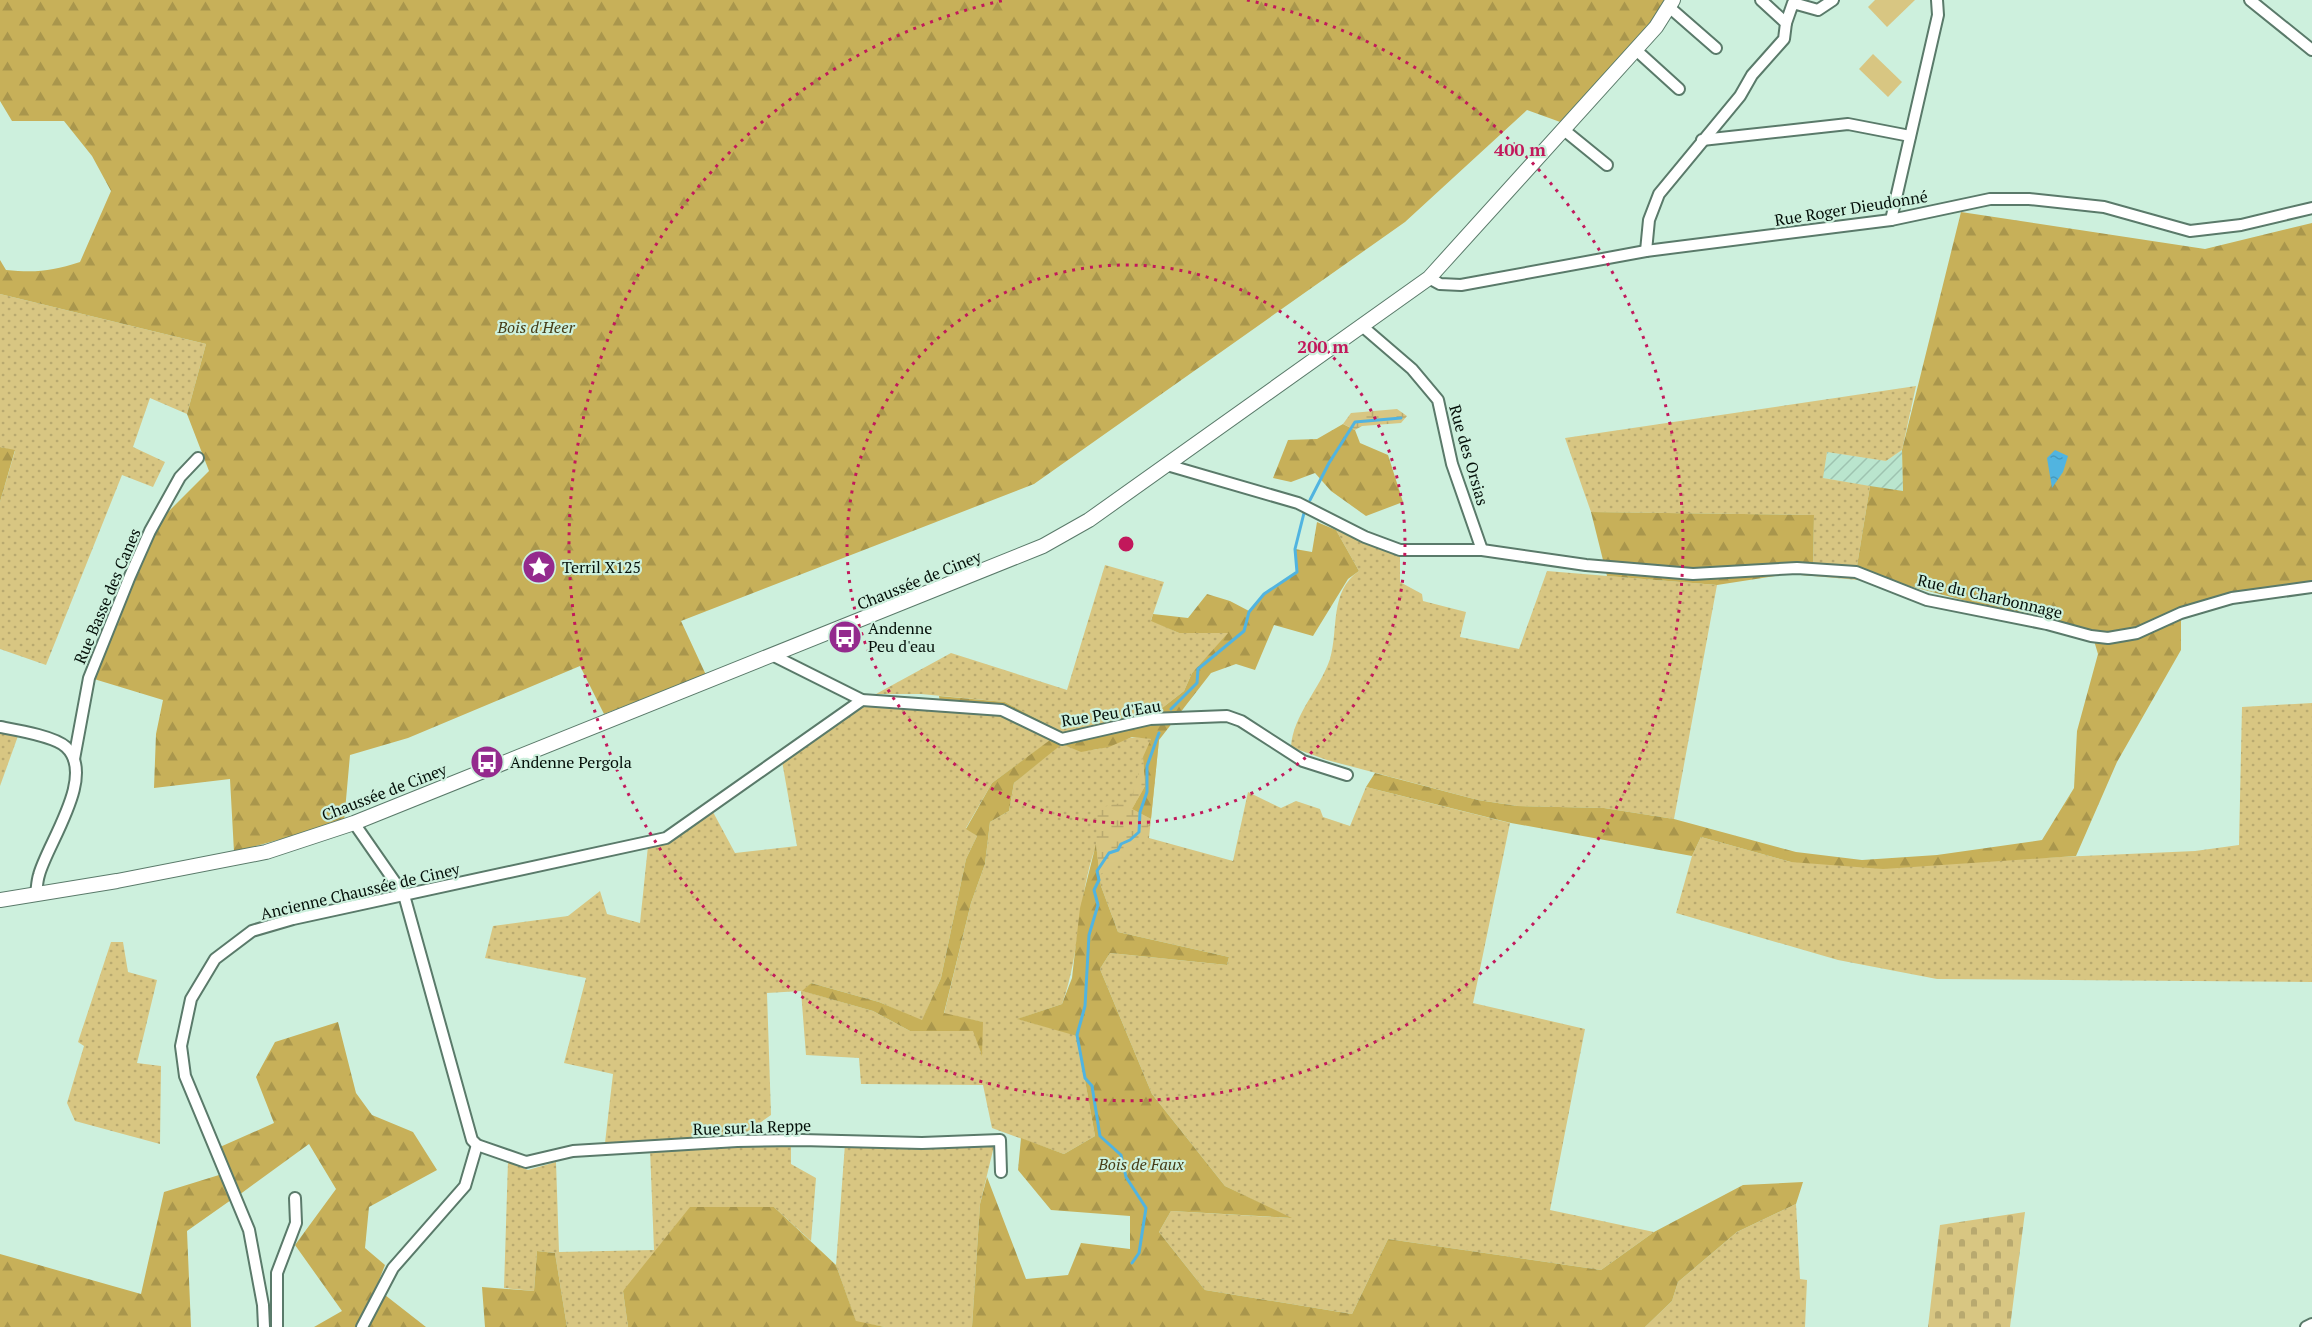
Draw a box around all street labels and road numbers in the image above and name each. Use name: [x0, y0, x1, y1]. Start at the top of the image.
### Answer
street label: Rue Roger Dieudonné: [1773, 185, 1929, 231]
street label: Rue des Orsias: [1444, 402, 1494, 508]
street label: Rue Basse des Canes: [68, 525, 146, 667]
street label: Chaussée de Ciney: [854, 545, 985, 615]
street label: Rue du Charbonnage: [1915, 569, 2065, 623]
street label: Rue Peu d'Eau: [1060, 694, 1162, 732]
street label: Chaussée de Ciney: [318, 758, 450, 826]
street label: Ancienne Chaussée de Ciney: [258, 857, 463, 925]
street label: Rue sur la Reppe: [692, 1114, 812, 1140]

